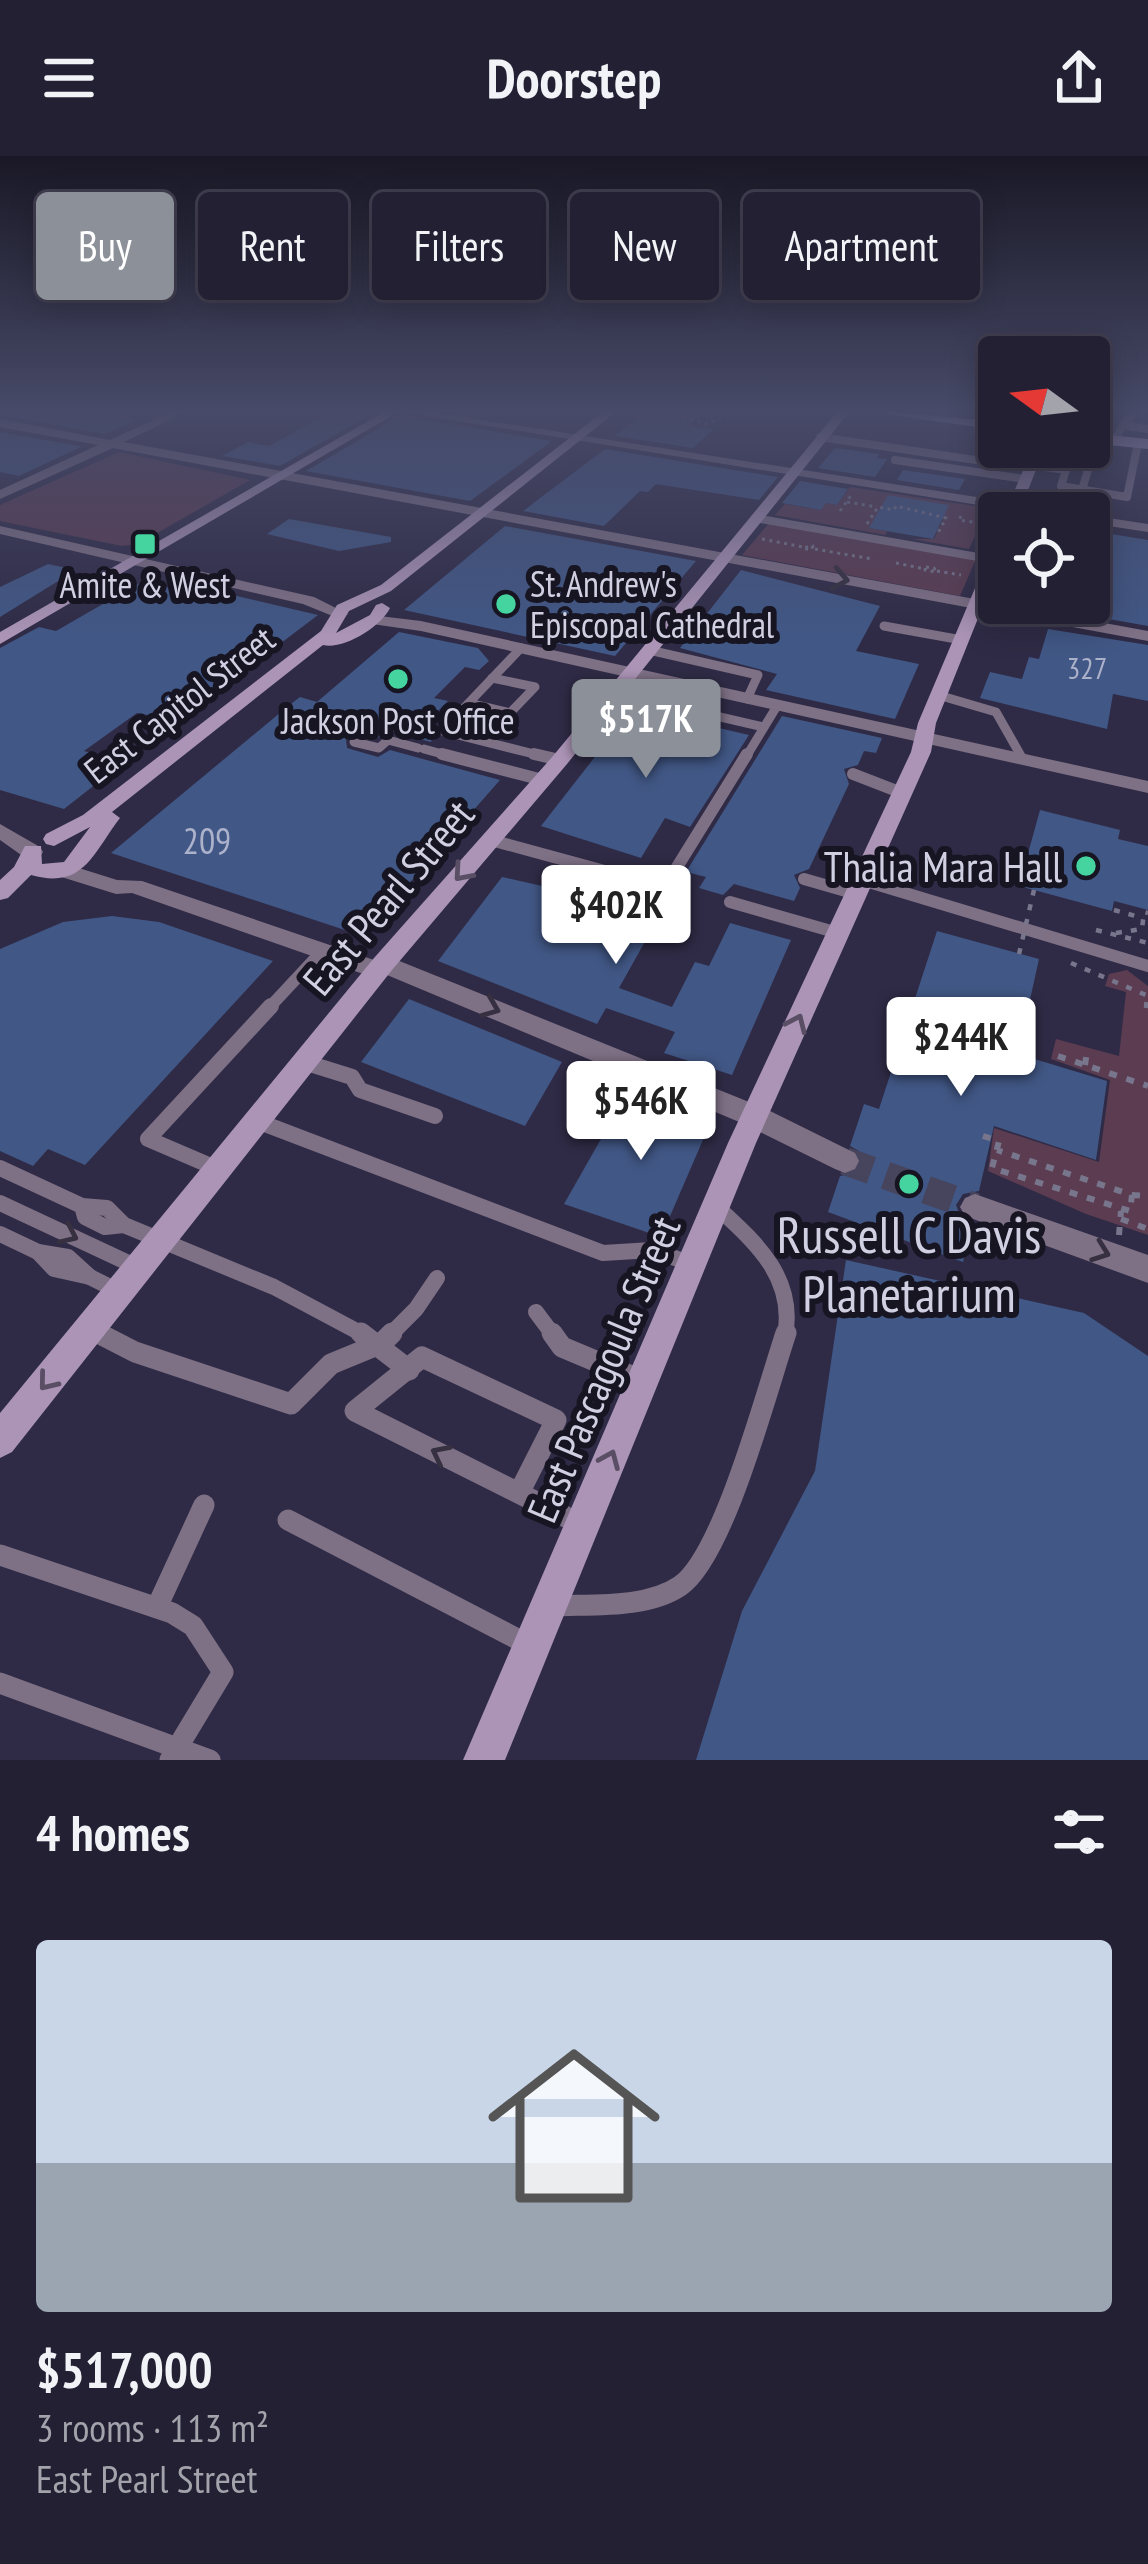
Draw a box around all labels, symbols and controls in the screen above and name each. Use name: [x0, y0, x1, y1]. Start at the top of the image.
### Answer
text: Doorstep: [487, 43, 661, 113]
icon: menu: [36, 45, 102, 111]
icon: share: [1046, 45, 1112, 111]
chip: Buy: [36, 192, 174, 300]
chip: Rent: [198, 192, 348, 300]
chip: Filters: [372, 192, 546, 300]
chip: New: [570, 192, 719, 300]
chip: Apartment: [743, 192, 980, 300]
north arrow: [978, 336, 1110, 468]
map controls: [978, 336, 1110, 624]
button: locate: [978, 492, 1110, 624]
marker: Amite & West: [132, 531, 158, 557]
place label: St. Andrew's Episcopal Cathedral: [530, 560, 775, 648]
place label: Amite & West: [60, 561, 231, 608]
one-way arrow: [829, 565, 849, 590]
marker: St. Andrew's Episcopal Cathedral: [493, 591, 519, 617]
street label: East Capitol Street: [74, 615, 284, 793]
house number: 327: [1067, 648, 1107, 687]
marker: Jackson Post Office: [385, 666, 411, 692]
pin: $517K: [562, 679, 730, 781]
text: $517K: [599, 692, 693, 743]
place label: Jackson Post Office: [280, 697, 515, 744]
street label: East Pearl Street: [290, 788, 486, 1006]
house number: 209: [183, 817, 231, 864]
place label: Thalia Mara Hall: [824, 839, 1062, 894]
marker: Thalia Mara Hall: [1073, 853, 1099, 879]
one-way arrow: [455, 859, 476, 881]
pin: $402K: [532, 865, 700, 967]
text: $402K: [569, 878, 663, 929]
one-way arrow: [480, 994, 501, 1018]
pin: $244K: [877, 997, 1045, 1099]
text: $244K: [914, 1010, 1008, 1061]
one-way arrow: [783, 1014, 806, 1035]
pin: $546K: [557, 1061, 725, 1163]
text: $546K: [594, 1074, 688, 1125]
marker: Russell C Davis Planetarium: [896, 1171, 922, 1197]
place label: Russell C Davis Planetarium: [777, 1201, 1041, 1326]
street label: East Pascagoula Street: [514, 1207, 692, 1530]
one-way arrow: [57, 1221, 78, 1245]
one-way arrow: [1089, 1238, 1110, 1262]
one-way arrow: [39, 1369, 61, 1391]
one-way arrow: [431, 1445, 453, 1468]
one-way arrow: [596, 1449, 620, 1471]
text: 4 homes: [36, 1799, 190, 1865]
icon: filters: [1046, 1799, 1112, 1865]
icon: home: [466, 2018, 682, 2234]
text: $517,000: [36, 2336, 213, 2402]
text: 3 rooms · 113 m²: [36, 2402, 269, 2453]
text: East Pearl Street: [36, 2453, 257, 2504]

